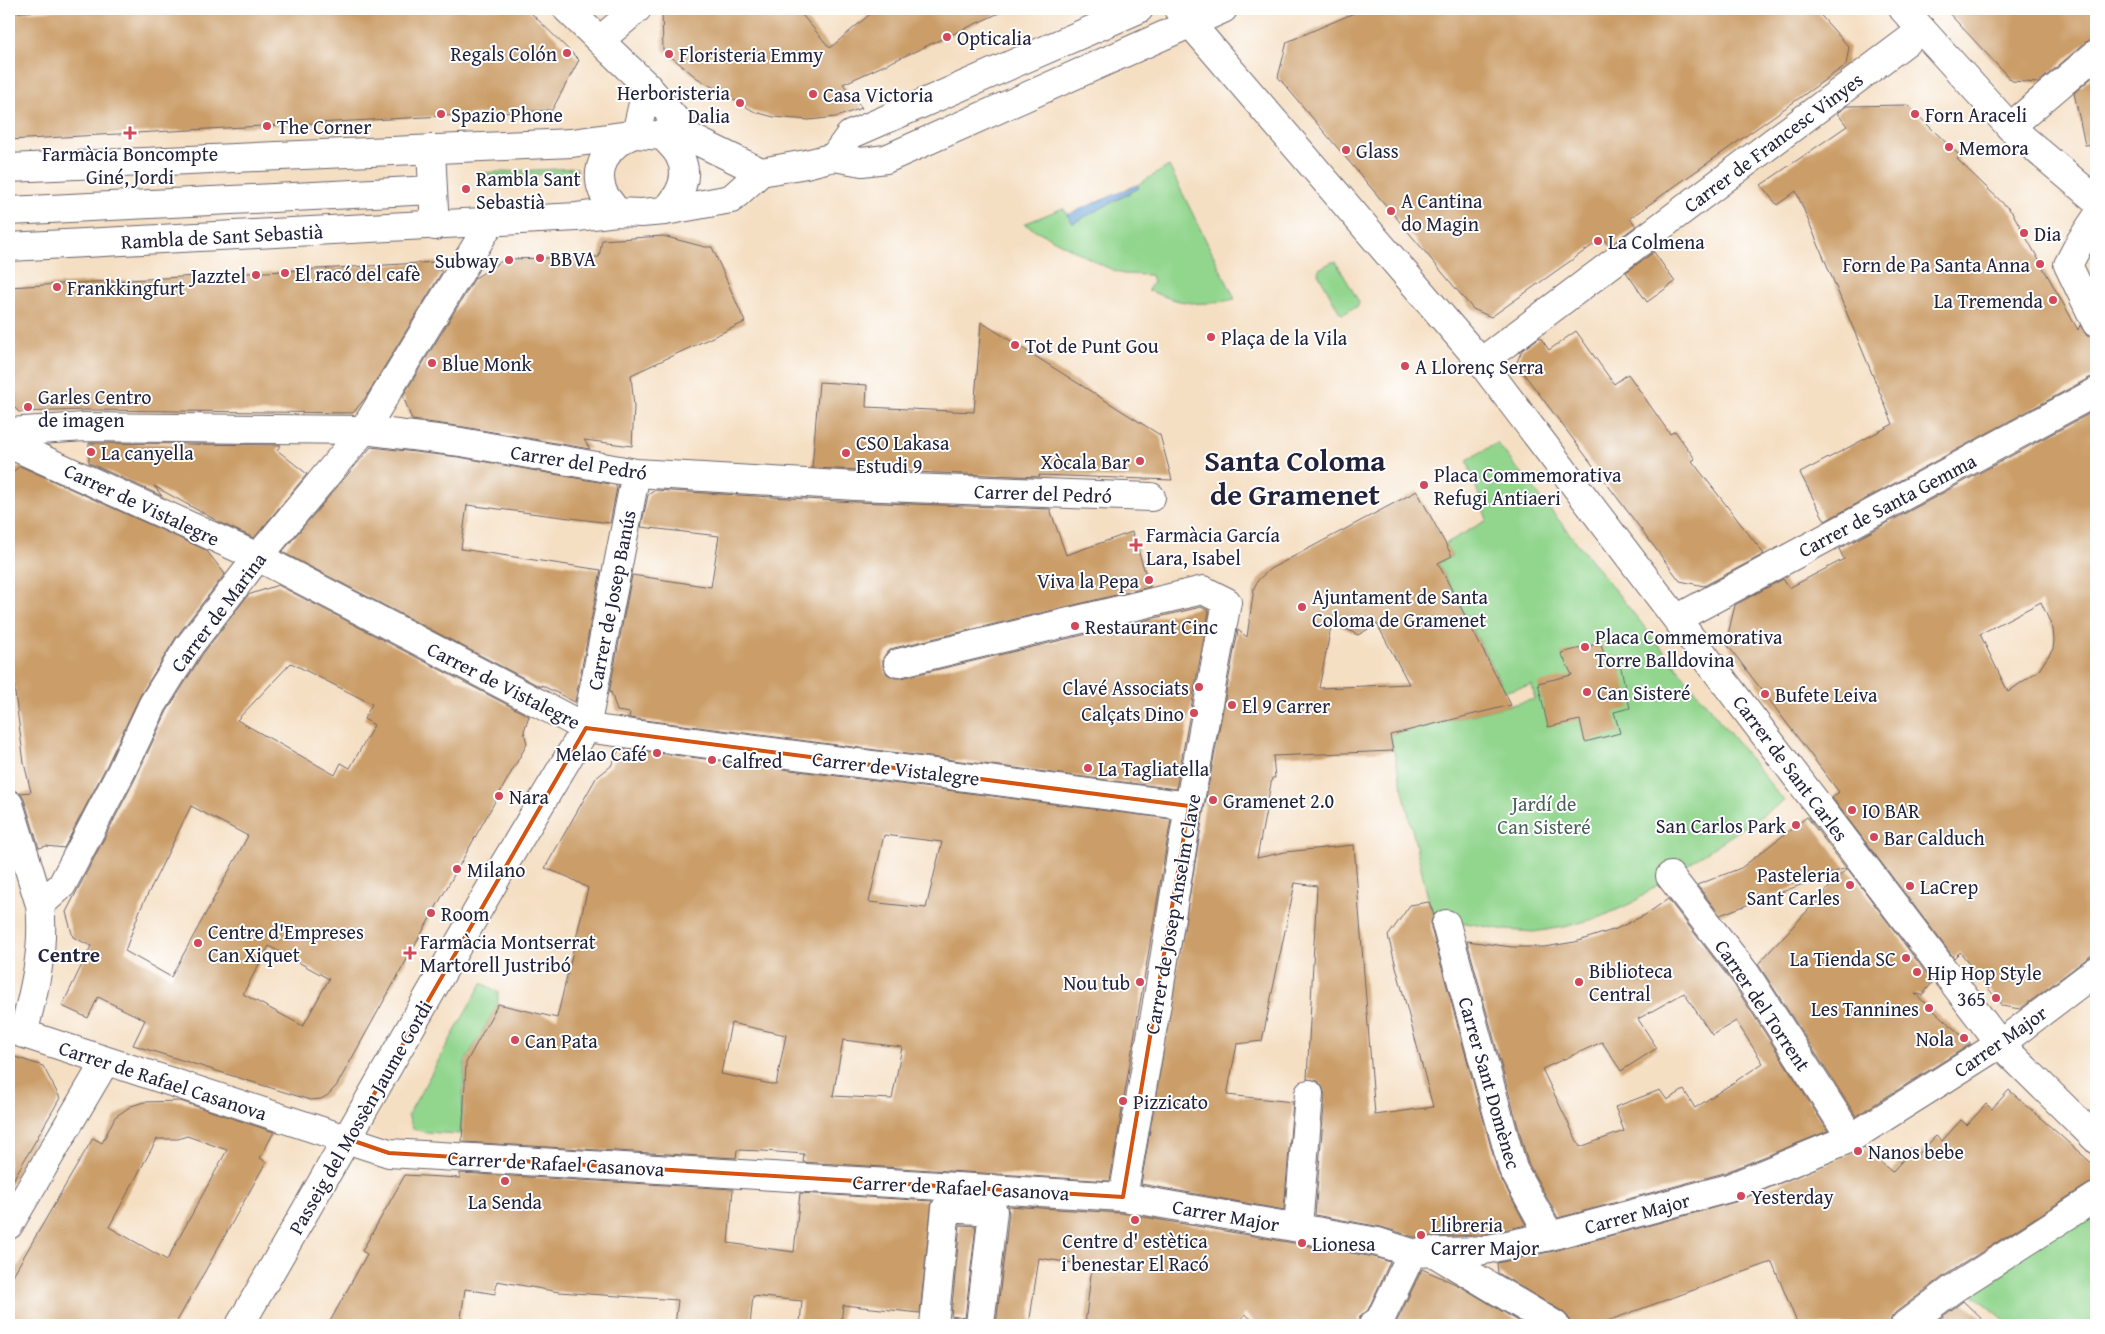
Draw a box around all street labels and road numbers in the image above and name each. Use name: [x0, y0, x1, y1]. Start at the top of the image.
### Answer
street label: Carrer de Francesc Vinyes: [1677, 65, 1869, 219]
street label: Rambla de Sant Sebastià: [120, 216, 324, 256]
street label: Carrer del Pedró: [509, 437, 649, 487]
street label: Carrer de Santa Gemma: [1793, 446, 1982, 564]
street label: Carrer de Vistalegre: [60, 455, 224, 553]
street label: Carrer del Pedró: [974, 476, 1112, 510]
street label: Carrer de Josep Banús: [579, 507, 643, 692]
street label: Carrer de Marina: [163, 546, 273, 678]
street label: Carrer de Vistalegre: [422, 634, 586, 736]
street label: Carrer de Sant Carles: [1726, 689, 1856, 847]
street label: Carrer de Vistalegre: [811, 743, 981, 793]
street label: Carrer de Josep Anselm Clave: [1137, 792, 1207, 1036]
street label: Carrer del Torrent: [1708, 933, 1818, 1077]
street label: Carrer Sant Domènec: [1452, 993, 1529, 1173]
street label: Passeig del Mossèn Jaume Gordi: [281, 994, 439, 1239]
street label: Carrer Major: [1947, 998, 2053, 1084]
street label: Carrer de Rafael Casanova: [55, 1033, 271, 1127]
street label: Carrer de Rafael Casanova: [447, 1143, 666, 1183]
street label: Carrer de Rafael Casanova: [852, 1167, 1071, 1207]
street label: Carrer Major: [1581, 1185, 1693, 1241]
street label: Carrer Major: [1170, 1191, 1282, 1239]

